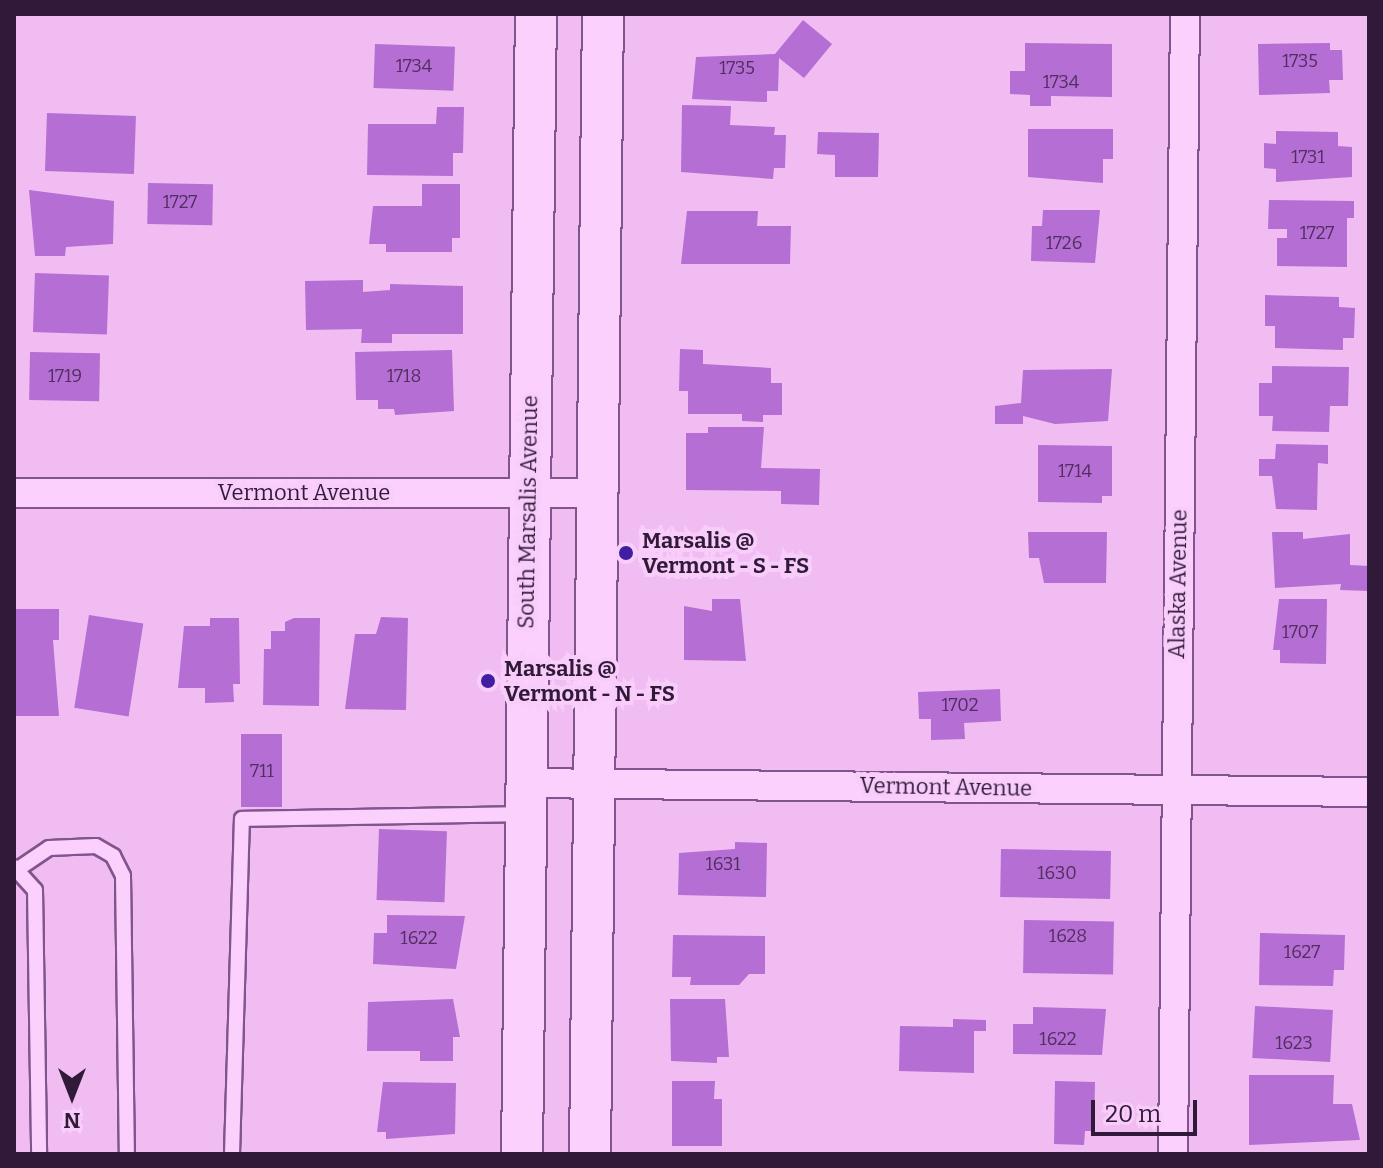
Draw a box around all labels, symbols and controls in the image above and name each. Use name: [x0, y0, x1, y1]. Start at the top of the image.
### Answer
house number: 1735: [1282, 50, 1318, 72]
house number: 1734: [396, 55, 432, 77]
house number: 1735: [719, 57, 755, 79]
house number: 1734: [1043, 71, 1079, 93]
house number: 1731: [1291, 146, 1325, 168]
house number: 1727: [163, 191, 197, 213]
house number: 1727: [1300, 222, 1334, 244]
house number: 1726: [1046, 232, 1082, 254]
house number: 1719: [48, 365, 82, 387]
house number: 1718: [387, 365, 421, 387]
street label: South Marsalis Avenue: [513, 395, 543, 629]
house number: 1714: [1058, 460, 1092, 482]
street label: Vermont Avenue: [218, 480, 390, 506]
street label: Alaska Avenue: [1163, 509, 1193, 659]
place label: Marsalis @ Vermont - S - FS: [642, 527, 809, 578]
marker: Marsalis @ Vermont - S - FS: [617, 544, 635, 562]
house number: 1707: [1282, 621, 1318, 643]
place label: Marsalis @ Vermont - N - FS: [504, 655, 675, 706]
marker: Marsalis @ Vermont - N - FS: [479, 672, 497, 690]
house number: 1702: [941, 694, 979, 716]
house number: 711: [250, 760, 274, 782]
street label: Vermont Avenue: [860, 772, 1032, 802]
house number: 1631: [705, 853, 741, 875]
house number: 1630: [1037, 862, 1077, 884]
house number: 1628: [1049, 925, 1087, 947]
house number: 1622: [400, 927, 438, 949]
house number: 1627: [1284, 941, 1320, 963]
house number: 1622: [1039, 1028, 1077, 1050]
house number: 1623: [1275, 1032, 1313, 1054]
north arrow: [32, 1056, 112, 1136]
scale bar: [1095, 1084, 1201, 1134]
text: 20 m: [1105, 1100, 1161, 1128]
text: N: [64, 1107, 81, 1134]

